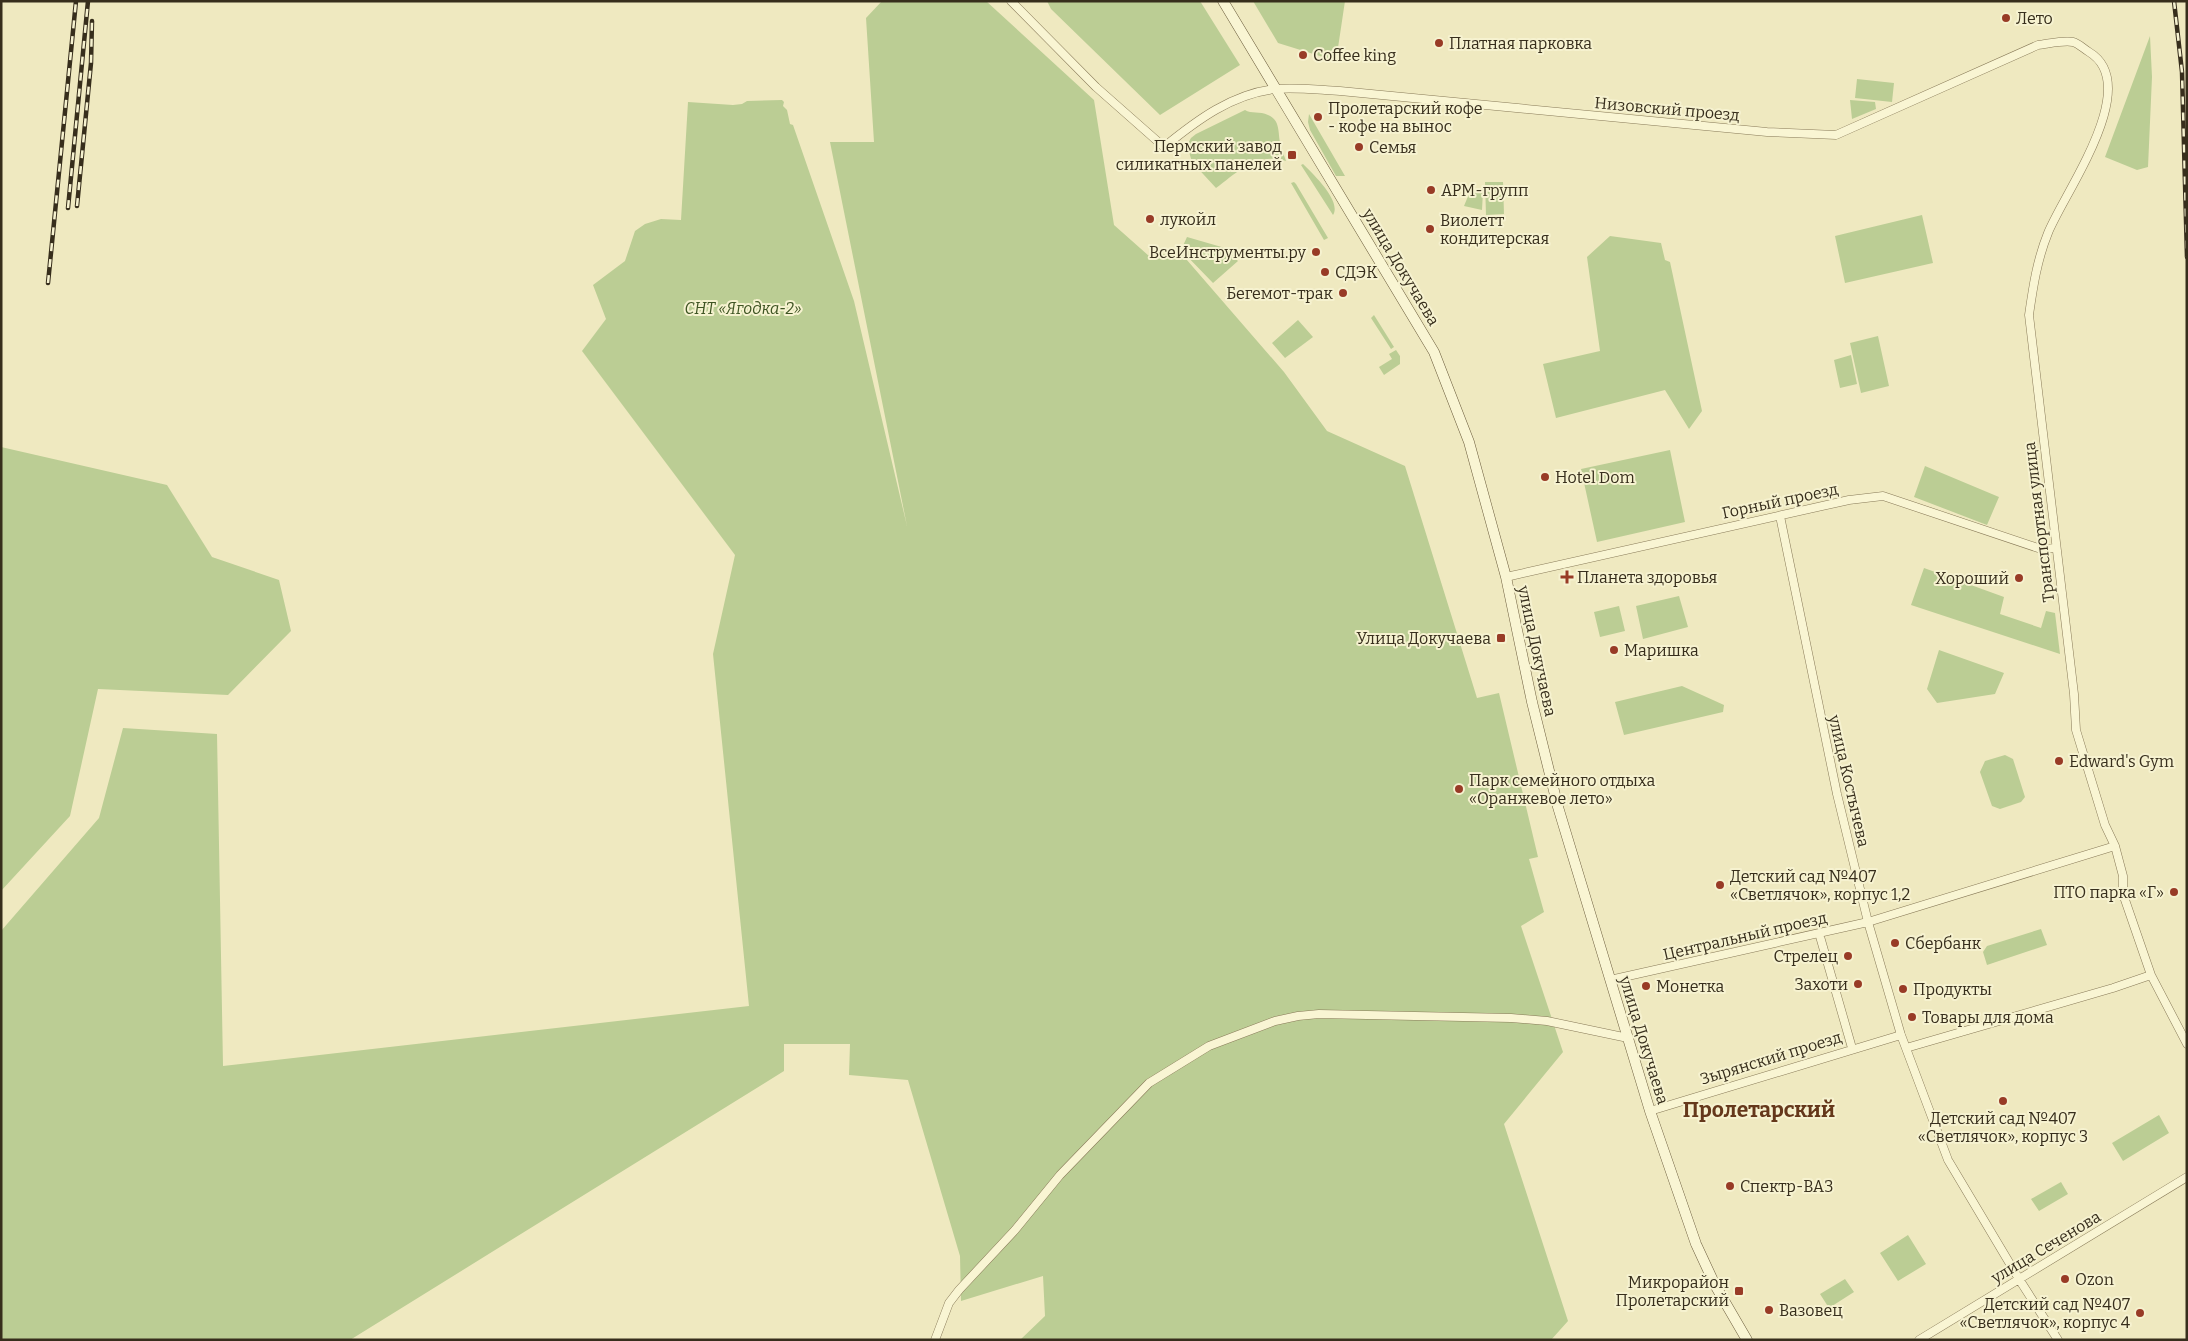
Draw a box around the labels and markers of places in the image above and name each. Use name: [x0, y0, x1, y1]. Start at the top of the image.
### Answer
place label: Лето: [2016, 9, 2053, 28]
marker: Лето: [2000, 12, 2012, 24]
place label: Платная парковка: [1449, 34, 1592, 53]
marker: Платная парковка: [1433, 37, 1445, 49]
place label: Coffee king: [1313, 46, 1396, 65]
marker: Coffee king: [1297, 49, 1309, 61]
place label: Пролетарский кофе - кофе на вынос: [1328, 99, 1483, 136]
marker: Пролетарский кофе - кофе на вынос: [1312, 111, 1324, 123]
place label: Пермский завод силикатных панелей: [1116, 137, 1282, 174]
place label: Семья: [1369, 138, 1417, 157]
marker: Семья: [1353, 141, 1365, 153]
marker: Пермский завод силикатных панелей: [1286, 149, 1298, 161]
place label: АРМ-групп: [1441, 181, 1529, 200]
marker: АРМ-групп: [1425, 184, 1437, 196]
place label: лукойл: [1160, 210, 1216, 229]
place label: Виолетт кондитерская: [1440, 211, 1550, 248]
marker: лукойл: [1144, 213, 1156, 225]
marker: Виолетт кондитерская: [1424, 223, 1436, 235]
place label: ВсеИнструменты.ру: [1149, 243, 1307, 262]
marker: ВсеИнструменты.ру: [1310, 246, 1322, 258]
place label: СДЭК: [1335, 263, 1378, 282]
marker: СДЭК: [1319, 266, 1331, 278]
place label: Бегемот-трак: [1226, 284, 1334, 303]
marker: Бегемот-трак: [1337, 287, 1349, 299]
place label: Hotel Dom: [1555, 468, 1635, 487]
marker: Hotel Dom: [1539, 471, 1551, 483]
place label: Планета здоровья: [1577, 568, 1717, 587]
place label: Хороший: [1935, 569, 2009, 588]
marker: Планета здоровья: [1561, 571, 1573, 583]
marker: Хороший: [2013, 572, 2025, 584]
place label: Улица Докучаева: [1356, 629, 1491, 648]
marker: Улица Докучаева: [1495, 632, 1507, 644]
place label: Маришка: [1624, 641, 1699, 660]
marker: Маришка: [1608, 644, 1620, 656]
place label: Edward's Gym: [2069, 752, 2174, 771]
marker: Edward's Gym: [2053, 755, 2065, 767]
place label: Парк семейного отдыха «Оранжевое лето»: [1469, 771, 1656, 808]
marker: Парк семейного отдыха «Оранжевое лето»: [1453, 783, 1465, 795]
place label: Детский сад №407 «Светлячок», корпус 1,2: [1730, 867, 1910, 904]
marker: Детский сад №407 «Светлячок», корпус 1,2: [1714, 879, 1726, 891]
place label: ПТО парка «Г»: [2053, 883, 2164, 902]
marker: ПТО парка «Г»: [2168, 886, 2180, 898]
place label: Сбербанк: [1905, 934, 1982, 953]
marker: Сбербанк: [1889, 937, 1901, 949]
place label: Стрелец: [1773, 947, 1838, 966]
marker: Стрелец: [1842, 950, 1854, 962]
place label: Захоти: [1795, 975, 1848, 994]
place label: Монетка: [1656, 977, 1724, 996]
marker: Захоти: [1852, 978, 1864, 990]
marker: Монетка: [1640, 980, 1652, 992]
place label: Продукты: [1913, 980, 1992, 999]
marker: Продукты: [1897, 983, 1909, 995]
place label: Товары для дома: [1922, 1008, 2054, 1027]
marker: Товары для дома: [1906, 1011, 1918, 1023]
marker: Детский сад №407 «Светлячок», корпус 3: [1997, 1095, 2009, 1107]
place label: Детский сад №407 «Светлячок», корпус 3: [1918, 1109, 2088, 1146]
place label: Спектр-ВАЗ: [1740, 1177, 1833, 1196]
marker: Спектр-ВАЗ: [1724, 1180, 1736, 1192]
place label: Ozon: [2075, 1270, 2114, 1289]
place label: Микрорайон Пролетарский: [1616, 1273, 1729, 1310]
marker: Ozon: [2059, 1273, 2071, 1285]
marker: Микрорайон Пролетарский: [1733, 1285, 1745, 1297]
place label: Детский сад №407 «Светлячок», корпус 4: [1959, 1295, 2131, 1332]
place label: Вазовец: [1779, 1301, 1843, 1320]
marker: Вазовец: [1763, 1304, 1775, 1316]
marker: Детский сад №407 «Светлячок», корпус 4: [2134, 1307, 2146, 1319]

